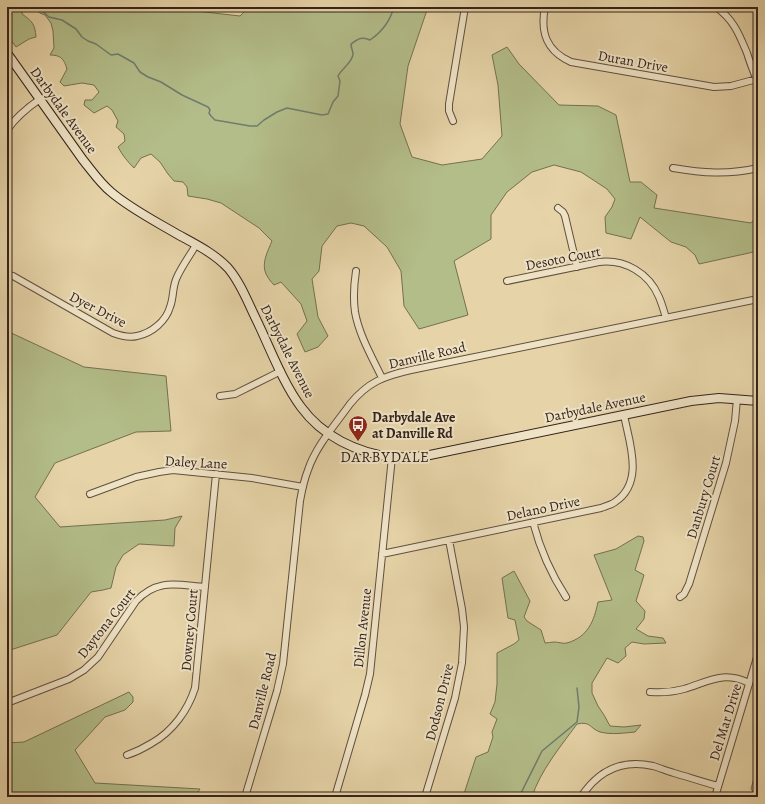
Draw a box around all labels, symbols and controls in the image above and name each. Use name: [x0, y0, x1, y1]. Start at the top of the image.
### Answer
street label: Duran Drive: [596, 46, 670, 77]
street label: Darbydale Avenue: [26, 63, 102, 157]
street label: Desoto Court: [524, 242, 603, 275]
street label: Dyer Drive: [66, 287, 130, 332]
street label: Darbydale Avenue: [256, 301, 319, 401]
street label: Danville Road: [386, 337, 468, 374]
street label: Darbydale Avenue: [543, 388, 647, 427]
place label: Darbydale Ave at Danville Rd: [372, 408, 456, 443]
bus stop icon: Darbydale Ave at Danville Rd: [347, 414, 369, 442]
district label: DARBYDALE: [340, 447, 430, 467]
street label: Daley Lane: [164, 451, 228, 474]
street label: Danbury Court: [682, 453, 725, 541]
street label: Delano Drive: [504, 491, 582, 526]
street label: Daytona Court: [73, 584, 140, 662]
street label: Dillon Avenue: [349, 587, 376, 669]
street label: Downey Court: [176, 588, 203, 672]
street label: Danville Road: [244, 650, 281, 732]
street label: Dodson Drive: [421, 662, 458, 743]
street label: Del Mar Drive: [705, 681, 746, 763]

